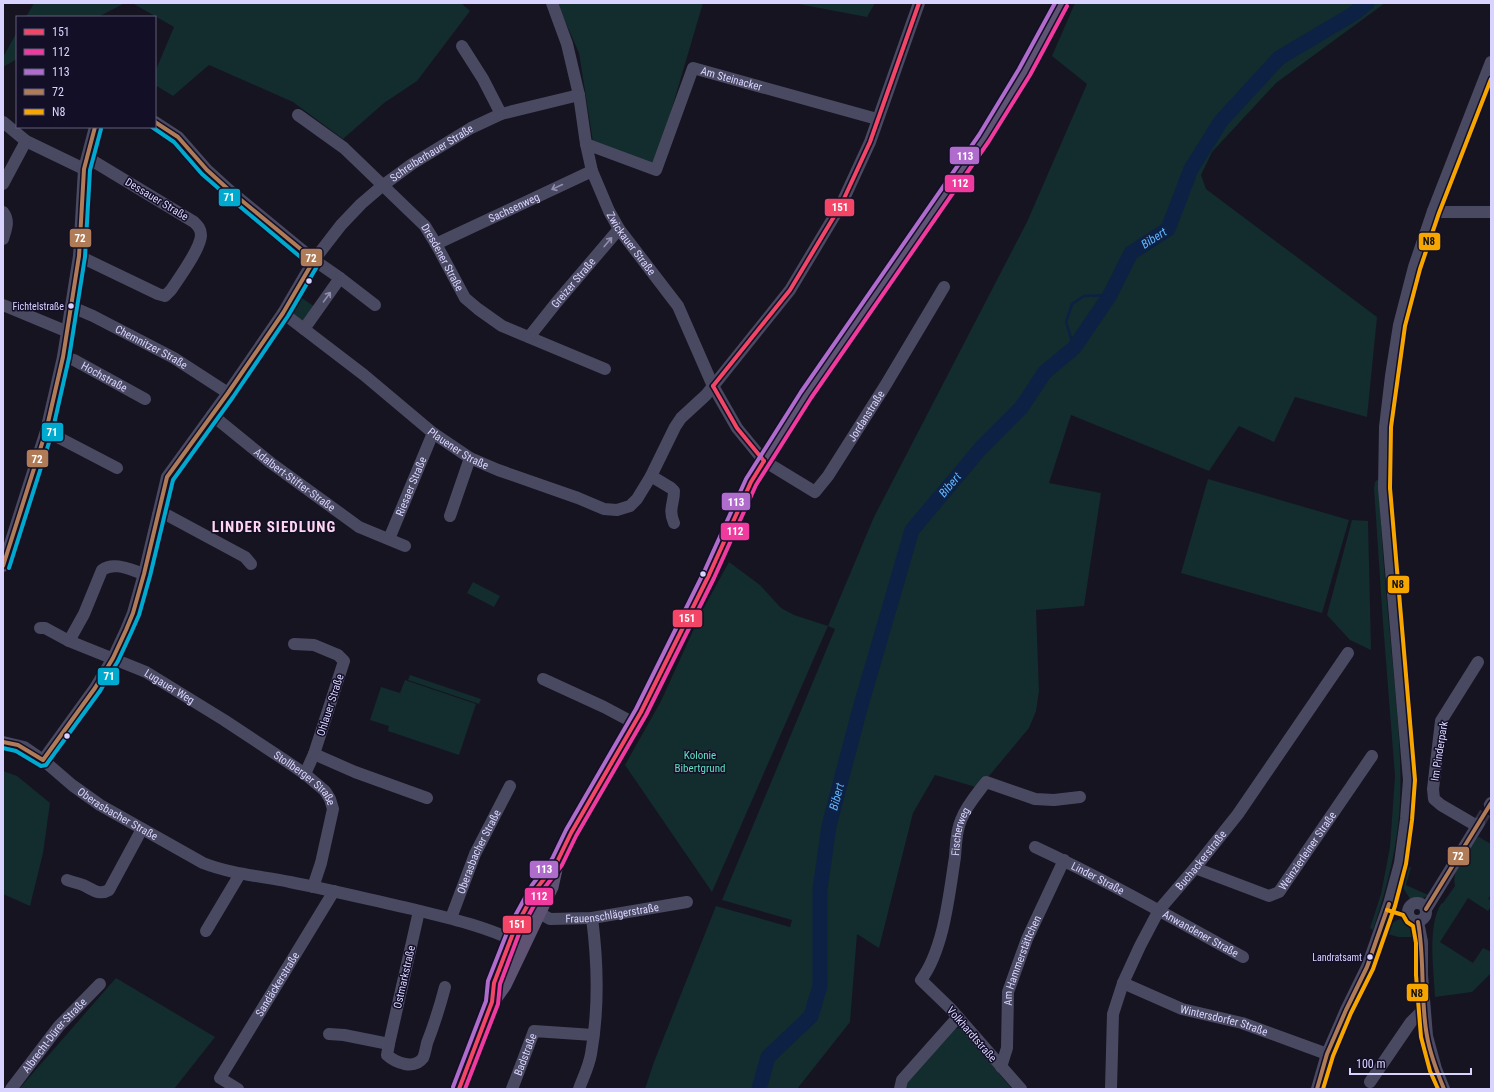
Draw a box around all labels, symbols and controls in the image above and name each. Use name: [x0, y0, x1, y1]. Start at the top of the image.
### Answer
legend: [16, 16, 156, 128]
text: 151: [52, 25, 70, 39]
text: 112: [52, 45, 70, 59]
street label: Am Steinacker: [699, 64, 764, 94]
text: 113: [52, 65, 70, 79]
text: 72: [52, 85, 64, 99]
text: N8: [52, 105, 65, 119]
street label: Schreiberhauer Straße: [388, 122, 476, 185]
line badge: 113: [949, 146, 980, 165]
text: 113: [957, 150, 974, 163]
line badge: 112: [944, 174, 975, 193]
street label: Dessauer Straße: [123, 175, 191, 223]
text: 112: [952, 177, 969, 190]
one-way arrow: [551, 184, 563, 191]
line badge: 71: [218, 188, 241, 207]
text: 71: [223, 191, 235, 204]
street label: Sachsenweg: [487, 191, 542, 225]
line badge: 151: [824, 198, 855, 217]
text: 151: [832, 201, 848, 214]
street label: Zwickauer Straße: [604, 210, 658, 278]
street label: Dresdener Straße: [418, 222, 466, 293]
water label: Bibert: [1139, 224, 1170, 252]
line badge: 72: [69, 228, 92, 248]
text: 72: [74, 232, 86, 245]
line badge: N8: [1418, 232, 1441, 251]
text: N8: [1423, 235, 1436, 248]
one-way arrow: [603, 237, 612, 247]
line badge: 72: [300, 248, 323, 267]
text: 72: [305, 252, 317, 265]
street label: Greizer Straße: [549, 255, 599, 311]
unlabelled marker: [304, 276, 314, 286]
one-way arrow: [323, 292, 331, 303]
place label: Fichtelstraße: [12, 301, 64, 312]
marker: Fichtelstraße: [66, 301, 76, 311]
street label: Chemnitzer Straße: [113, 323, 190, 372]
street label: Hochstraße: [79, 359, 129, 395]
street label: Jordanstraße: [846, 388, 887, 444]
line badge: 71: [41, 422, 64, 442]
street label: Plauener Straße: [425, 425, 491, 472]
text: 71: [46, 426, 58, 439]
street label: Adalbert-Stifter-Straße: [251, 446, 337, 514]
line badge: 72: [26, 449, 49, 468]
text: 72: [31, 453, 43, 466]
street label: Riesaer Straße: [393, 455, 429, 518]
water label: Bibert: [936, 469, 965, 500]
line badge: 113: [721, 492, 751, 511]
text: 113: [728, 496, 745, 509]
district label: LINDER SIEDLUNG: [212, 518, 336, 536]
line badge: 112: [720, 522, 750, 541]
text: 112: [727, 525, 744, 538]
unlabelled marker: [698, 569, 708, 579]
line badge: N8: [1387, 575, 1410, 594]
text: N8: [1392, 578, 1405, 591]
line badge: 151: [672, 609, 703, 628]
text: 151: [679, 612, 695, 625]
line badge: 71: [97, 667, 120, 686]
street label: Lugauer Weg: [142, 667, 197, 707]
text: 71: [103, 670, 115, 683]
street label: Ohlauer Straße: [314, 673, 347, 738]
street label: Im Pinderpark: [1428, 720, 1451, 782]
unlabelled marker: [62, 731, 72, 741]
street label: Stollberger Straße: [271, 749, 338, 807]
park label: Kolonie Bibertgrund: [675, 749, 725, 775]
water label: Bibert: [826, 781, 847, 812]
street label: Oberasbacher Straße: [75, 785, 160, 843]
street label: Fischerweg: [949, 805, 973, 856]
street label: Oberasbacher Straße: [455, 807, 504, 896]
street label: Weinzierleiner Straße: [1276, 809, 1339, 893]
street label: Buchackerstraße: [1173, 828, 1229, 893]
line badge: 72: [1447, 846, 1470, 866]
text: 72: [1452, 850, 1464, 863]
street label: Linder Straße: [1069, 859, 1126, 898]
line badge: 113: [529, 860, 559, 879]
text: 113: [536, 863, 553, 876]
line badge: 112: [524, 887, 554, 906]
text: 112: [531, 890, 548, 903]
street label: Frauenschlägerstraße: [565, 901, 660, 926]
street label: Anwandener Straße: [1160, 908, 1241, 960]
street label: Am Hammerstättchen: [1002, 913, 1044, 1006]
line badge: 151: [502, 915, 532, 934]
text: 151: [509, 918, 525, 931]
street label: Ostmarkstraße: [391, 944, 418, 1010]
street label: Sandäckerstraße: [253, 950, 302, 1019]
place label: Landratsamt: [1312, 952, 1362, 963]
marker: Landratsamt: [1365, 952, 1375, 962]
line badge: N8: [1406, 983, 1429, 1002]
text: N8: [1411, 987, 1424, 1000]
street label: Albrecht-Dürer-Straße: [20, 996, 90, 1076]
street label: Wintersdorfer Straße: [1179, 1003, 1269, 1039]
street label: Volkhardtstraße: [944, 1004, 999, 1065]
street label: Badstraße: [512, 1032, 540, 1078]
scale bar: [1350, 1050, 1471, 1076]
text: 100 m: [1356, 1057, 1386, 1071]

